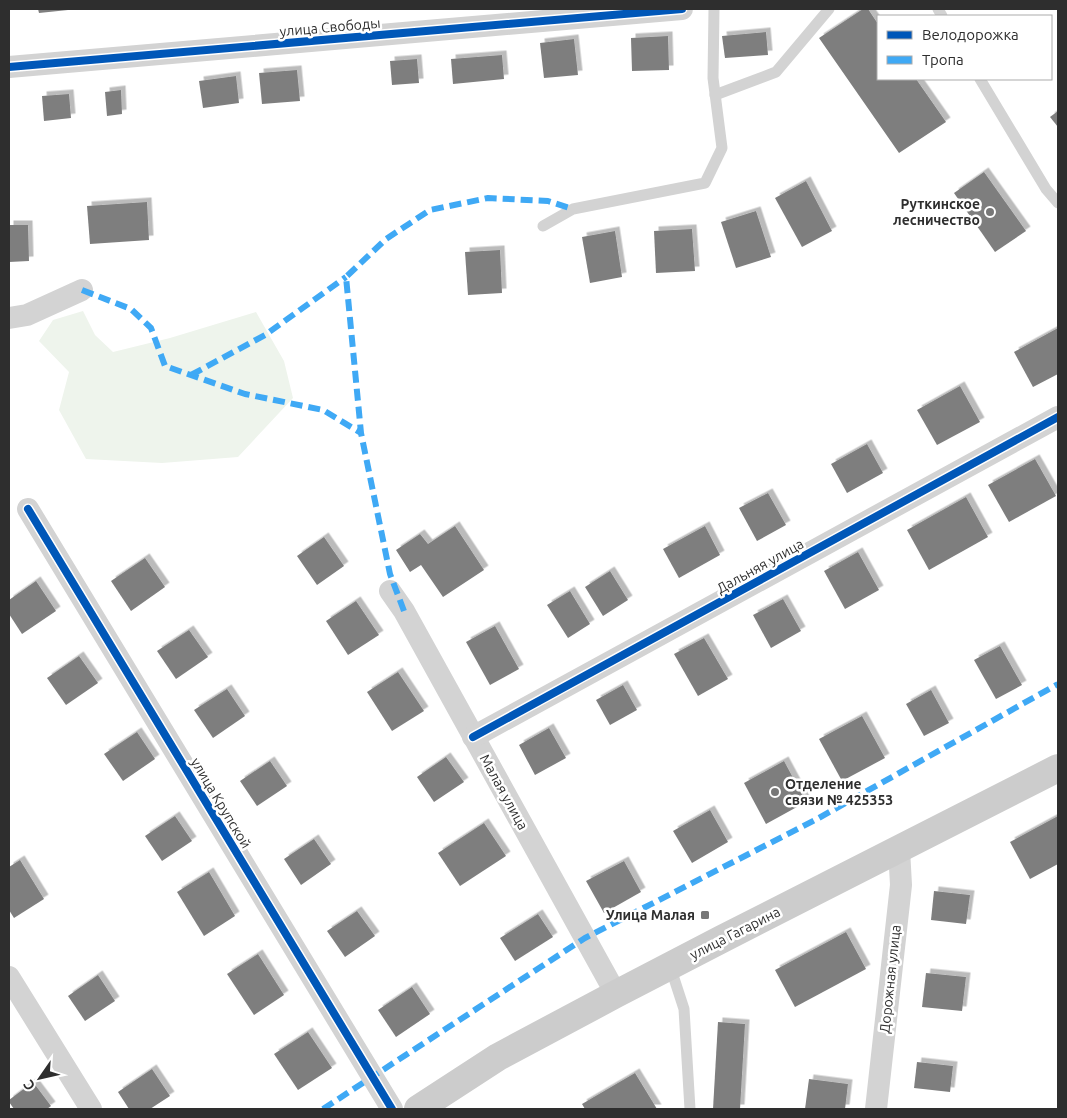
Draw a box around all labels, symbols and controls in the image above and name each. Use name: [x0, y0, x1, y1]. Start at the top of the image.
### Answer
street label: улица Свободы: [279, 15, 381, 39]
legend: [877, 15, 1052, 80]
text: Велодорожка: [922, 26, 1019, 43]
text: Тропа: [922, 51, 964, 68]
place label: Руткинское лесничество: [893, 196, 980, 228]
marker: Руткинское лесничество: [984, 206, 996, 218]
street label: Дальняя улица: [714, 535, 806, 597]
street label: Малая улица: [477, 751, 531, 833]
street label: улица Крупской: [188, 755, 254, 851]
place label: Отделение связи № 425353: [785, 776, 893, 808]
marker: Отделение связи № 425353: [769, 786, 781, 798]
street label: улица Гагарина: [687, 903, 783, 963]
place label: Улица Малая: [606, 907, 695, 923]
marker: Улица Малая: [699, 909, 711, 921]
street label: Дорожная улица: [876, 924, 904, 1034]
north arrow: [15, 1053, 65, 1103]
text: С: [20, 1077, 38, 1093]

